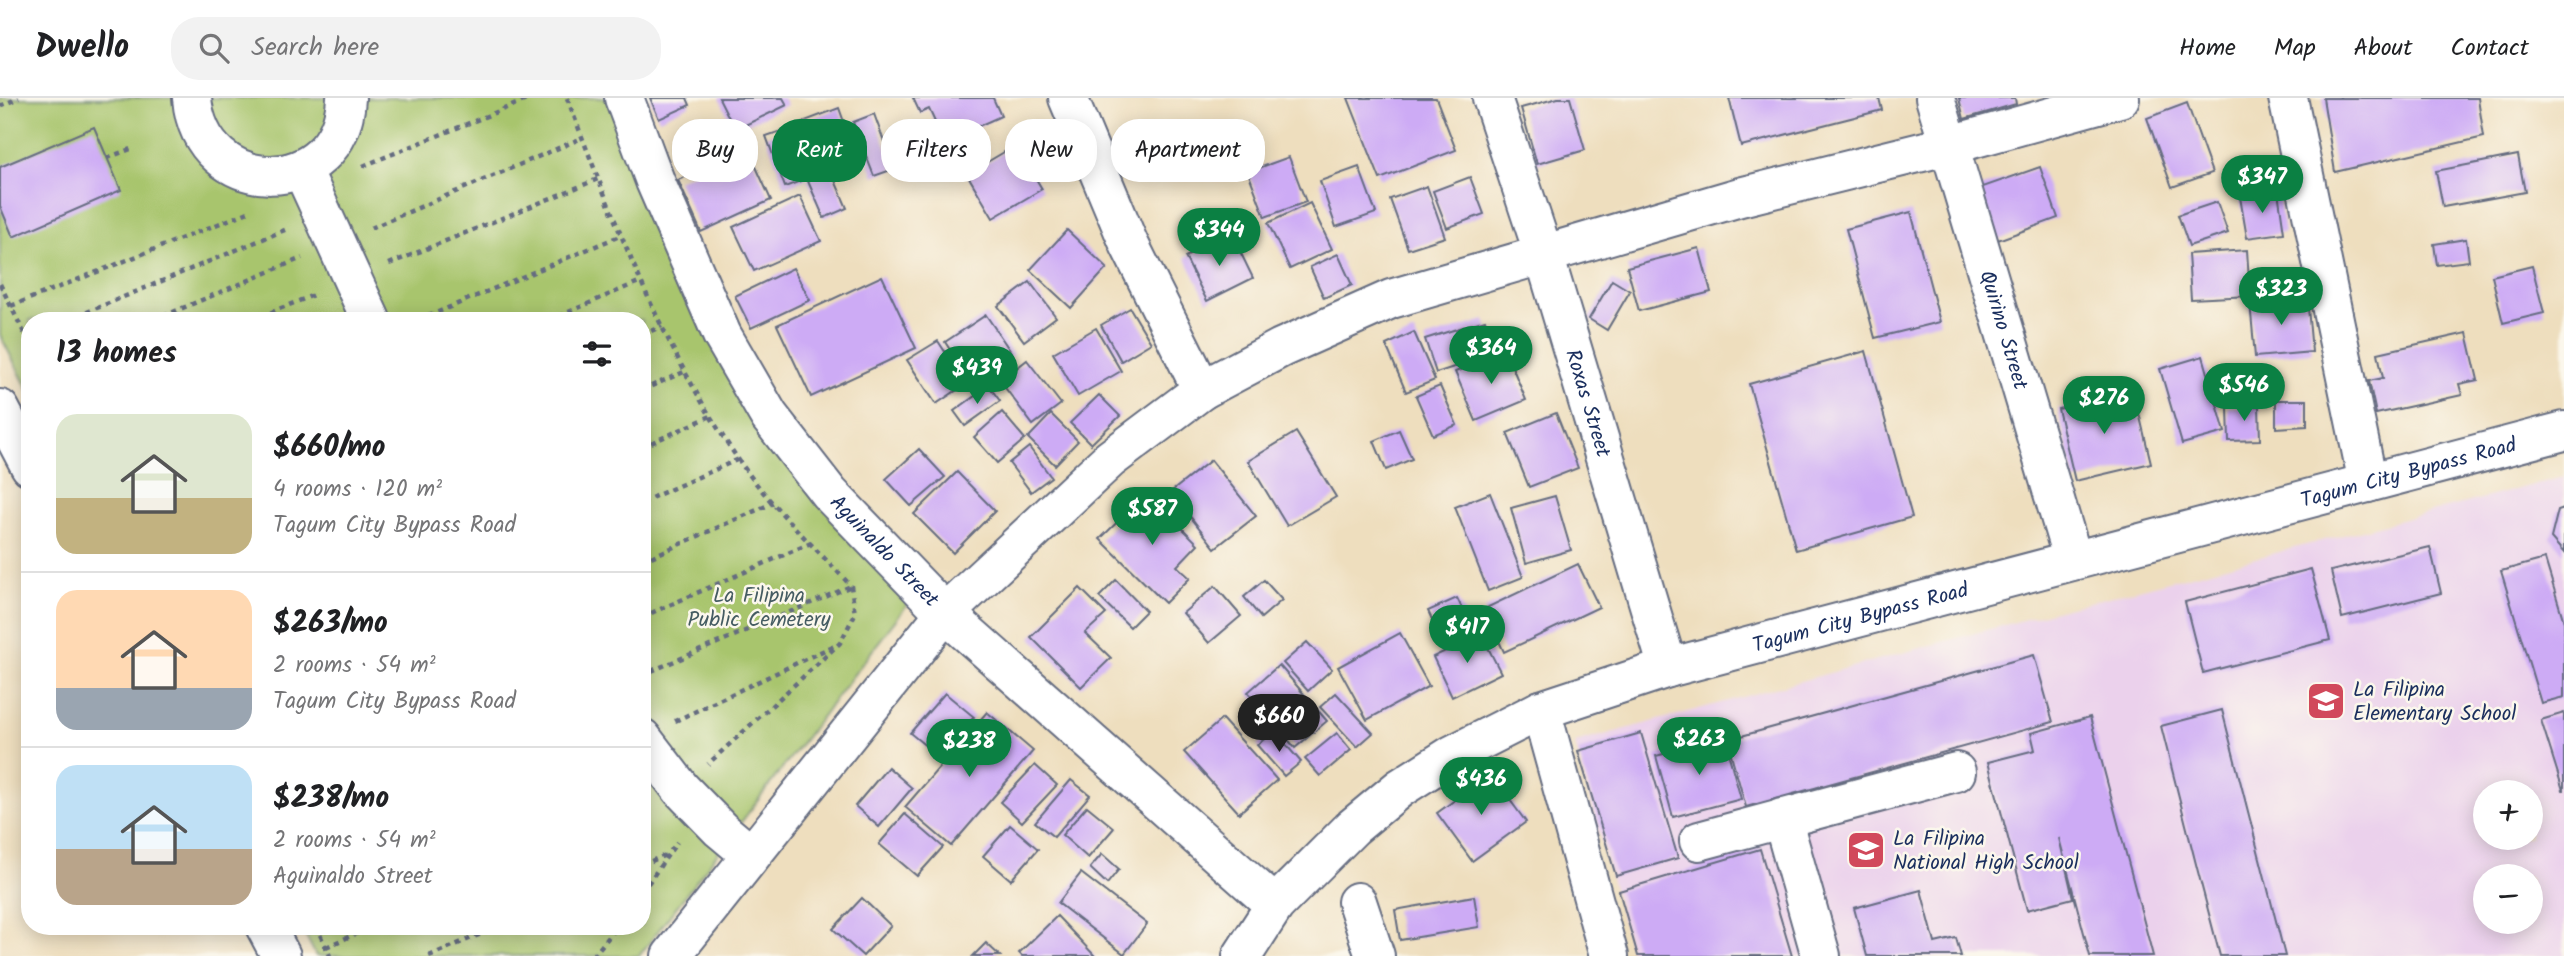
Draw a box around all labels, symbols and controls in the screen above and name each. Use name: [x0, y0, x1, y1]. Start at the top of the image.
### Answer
search box: [171, 17, 661, 80]
text: Dwello: [35, 22, 129, 75]
text: Search here: [251, 27, 379, 69]
icon: search: [195, 29, 233, 67]
text: Home: [2179, 29, 2236, 68]
text: Map: [2274, 29, 2316, 68]
text: About: [2354, 29, 2412, 68]
text: Contact: [2450, 29, 2529, 68]
chip: Buy: [672, 119, 758, 182]
chip: Rent: [772, 119, 867, 182]
chip: Filters: [881, 119, 991, 182]
chip: New: [1005, 119, 1097, 182]
chip: Apartment: [1111, 119, 1265, 182]
pin: $347: [2221, 156, 2303, 215]
text: $347: [2237, 160, 2287, 196]
pin: $344: [1178, 208, 1260, 268]
text: $344: [1193, 213, 1245, 249]
street label: Quirino Street: [1969, 267, 2036, 395]
pin: $323: [2240, 268, 2322, 327]
text: $323: [2255, 272, 2307, 308]
pin: $364: [1450, 327, 1532, 386]
text: 13 homes: [56, 330, 177, 378]
text: $364: [1465, 331, 1517, 367]
icon: filters: [578, 335, 616, 373]
street label: Roxas Street: [1555, 345, 1619, 462]
pin: $439: [936, 346, 1018, 406]
text: $439: [952, 351, 1002, 387]
pin: $546: [2203, 364, 2285, 423]
text: $546: [2219, 368, 2269, 404]
pin: $276: [2063, 376, 2145, 436]
text: $276: [2079, 381, 2129, 417]
text: $660/mo: [273, 424, 385, 472]
street label: Tagum City Bypass Road: [2297, 429, 2521, 518]
icon: home: [112, 442, 196, 526]
text: 4 rooms · 120 m²: [273, 472, 442, 508]
street label: Aguinaldo Street: [821, 488, 947, 616]
pin: $587: [1111, 488, 1193, 547]
text: $587: [1127, 492, 1177, 528]
text: Tagum City Bypass Road: [273, 508, 516, 544]
street label: Tagum City Bypass Road: [1749, 574, 1973, 663]
park label: La Filipina Public Cemetery: [687, 580, 831, 637]
text: $263/mo: [273, 600, 388, 648]
pin: $417: [1426, 606, 1508, 665]
text: $417: [1445, 610, 1489, 646]
icon: home: [112, 618, 196, 702]
text: 2 rooms · 54 m²: [273, 648, 436, 684]
place label: La Filipina Elementary School: [2353, 674, 2516, 731]
school or university icon: La Filipina Elementary School: [2305, 680, 2347, 722]
text: Tagum City Bypass Road: [273, 684, 516, 720]
pin: $660: [1238, 694, 1320, 754]
text: $660: [1254, 699, 1304, 735]
pin: $263: [1658, 718, 1740, 777]
pin: $238: [928, 720, 1010, 779]
text: $263: [1673, 722, 1725, 758]
text: $238: [942, 724, 996, 760]
pin: $436: [1440, 758, 1522, 817]
text: $436: [1455, 762, 1507, 798]
text: $238/mo: [273, 775, 389, 823]
map controls: [2473, 780, 2543, 934]
button: +: [2473, 780, 2543, 850]
icon: home: [112, 793, 196, 877]
text: 2 rooms · 54 m²: [273, 823, 436, 859]
place label: La Filipina National High School: [1893, 823, 2079, 880]
school or university icon: La Filipina National High School: [1845, 829, 1887, 871]
text: Aguinaldo Street: [273, 859, 433, 895]
button: −: [2473, 864, 2543, 934]

